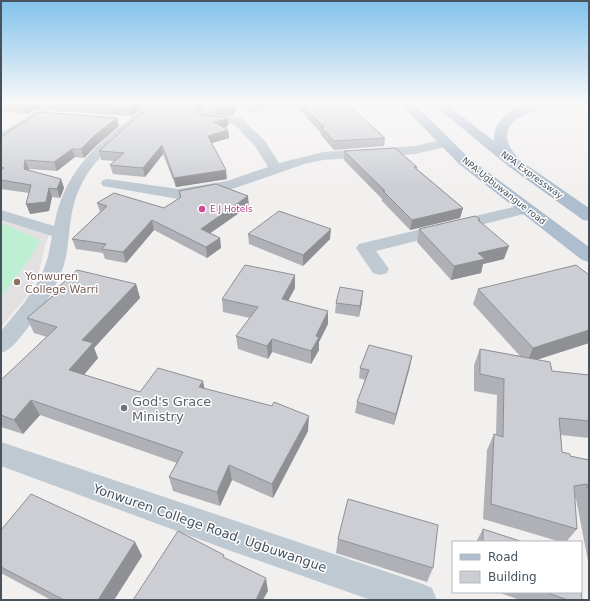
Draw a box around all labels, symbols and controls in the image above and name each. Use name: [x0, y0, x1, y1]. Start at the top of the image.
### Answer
street label: NPA Expressway: [499, 149, 565, 201]
street label: NPA-Ugbuwangue road: [460, 155, 548, 227]
marker: E J Hotels: [197, 204, 207, 214]
place label: E J Hotels: [210, 204, 253, 214]
place label: Yonwuren College Warri: [24, 270, 98, 296]
marker: Yonwuren College Warri: [12, 277, 22, 287]
place label: God's Grace Ministry: [132, 394, 211, 424]
marker: God's Grace Ministry: [119, 403, 129, 413]
street label: Yonwuren College Road, Ugbuwangue: [90, 481, 329, 575]
legend: [452, 541, 582, 593]
text: Road: [488, 550, 518, 564]
text: Building: [488, 570, 537, 584]

